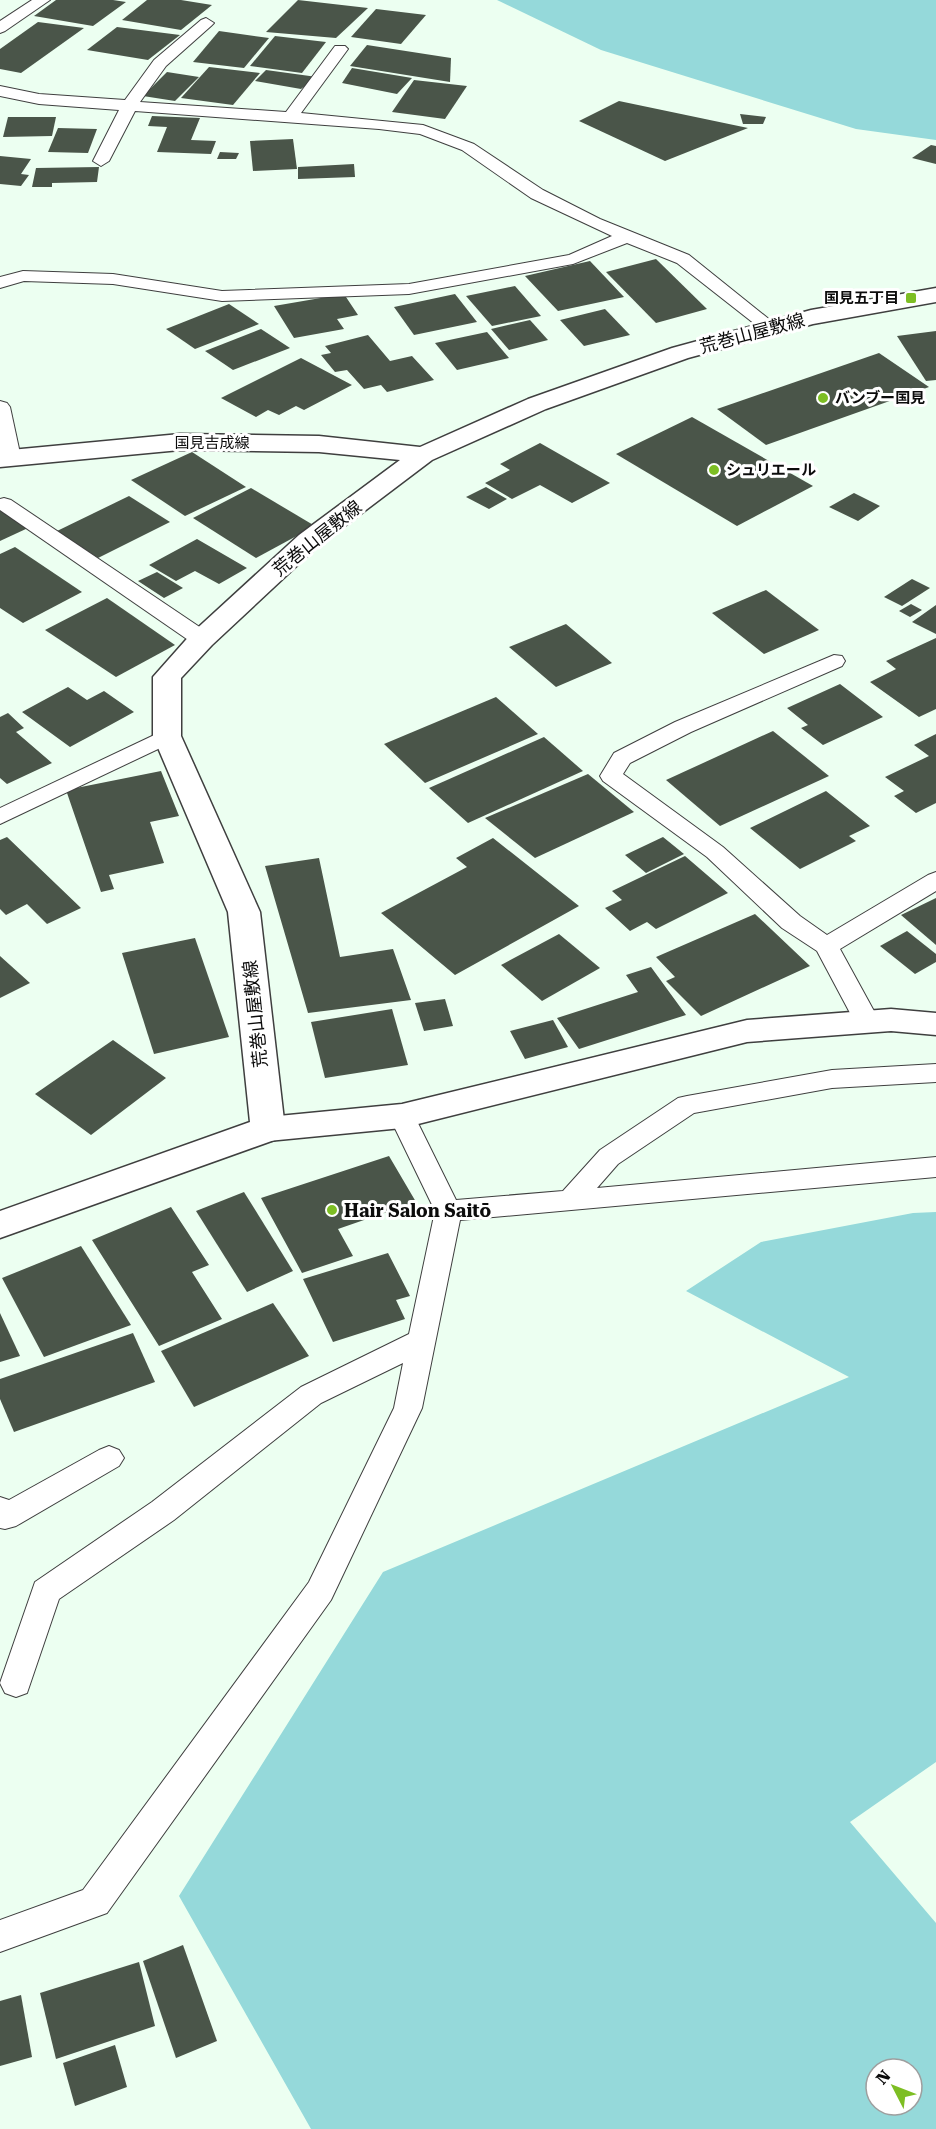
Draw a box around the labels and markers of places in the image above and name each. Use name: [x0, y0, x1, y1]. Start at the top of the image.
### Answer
place label: 国見五丁目: [824, 289, 899, 307]
marker: 国見五丁目: [904, 291, 918, 305]
place label: バンブー国見: [835, 389, 925, 407]
marker: バンブー国見: [816, 391, 830, 405]
place label: シュリエール: [726, 461, 816, 479]
marker: シュリエール: [707, 463, 721, 477]
place label: Hair Salon Saitō: [344, 1200, 491, 1221]
marker: Hair Salon Saitō: [325, 1203, 339, 1217]

